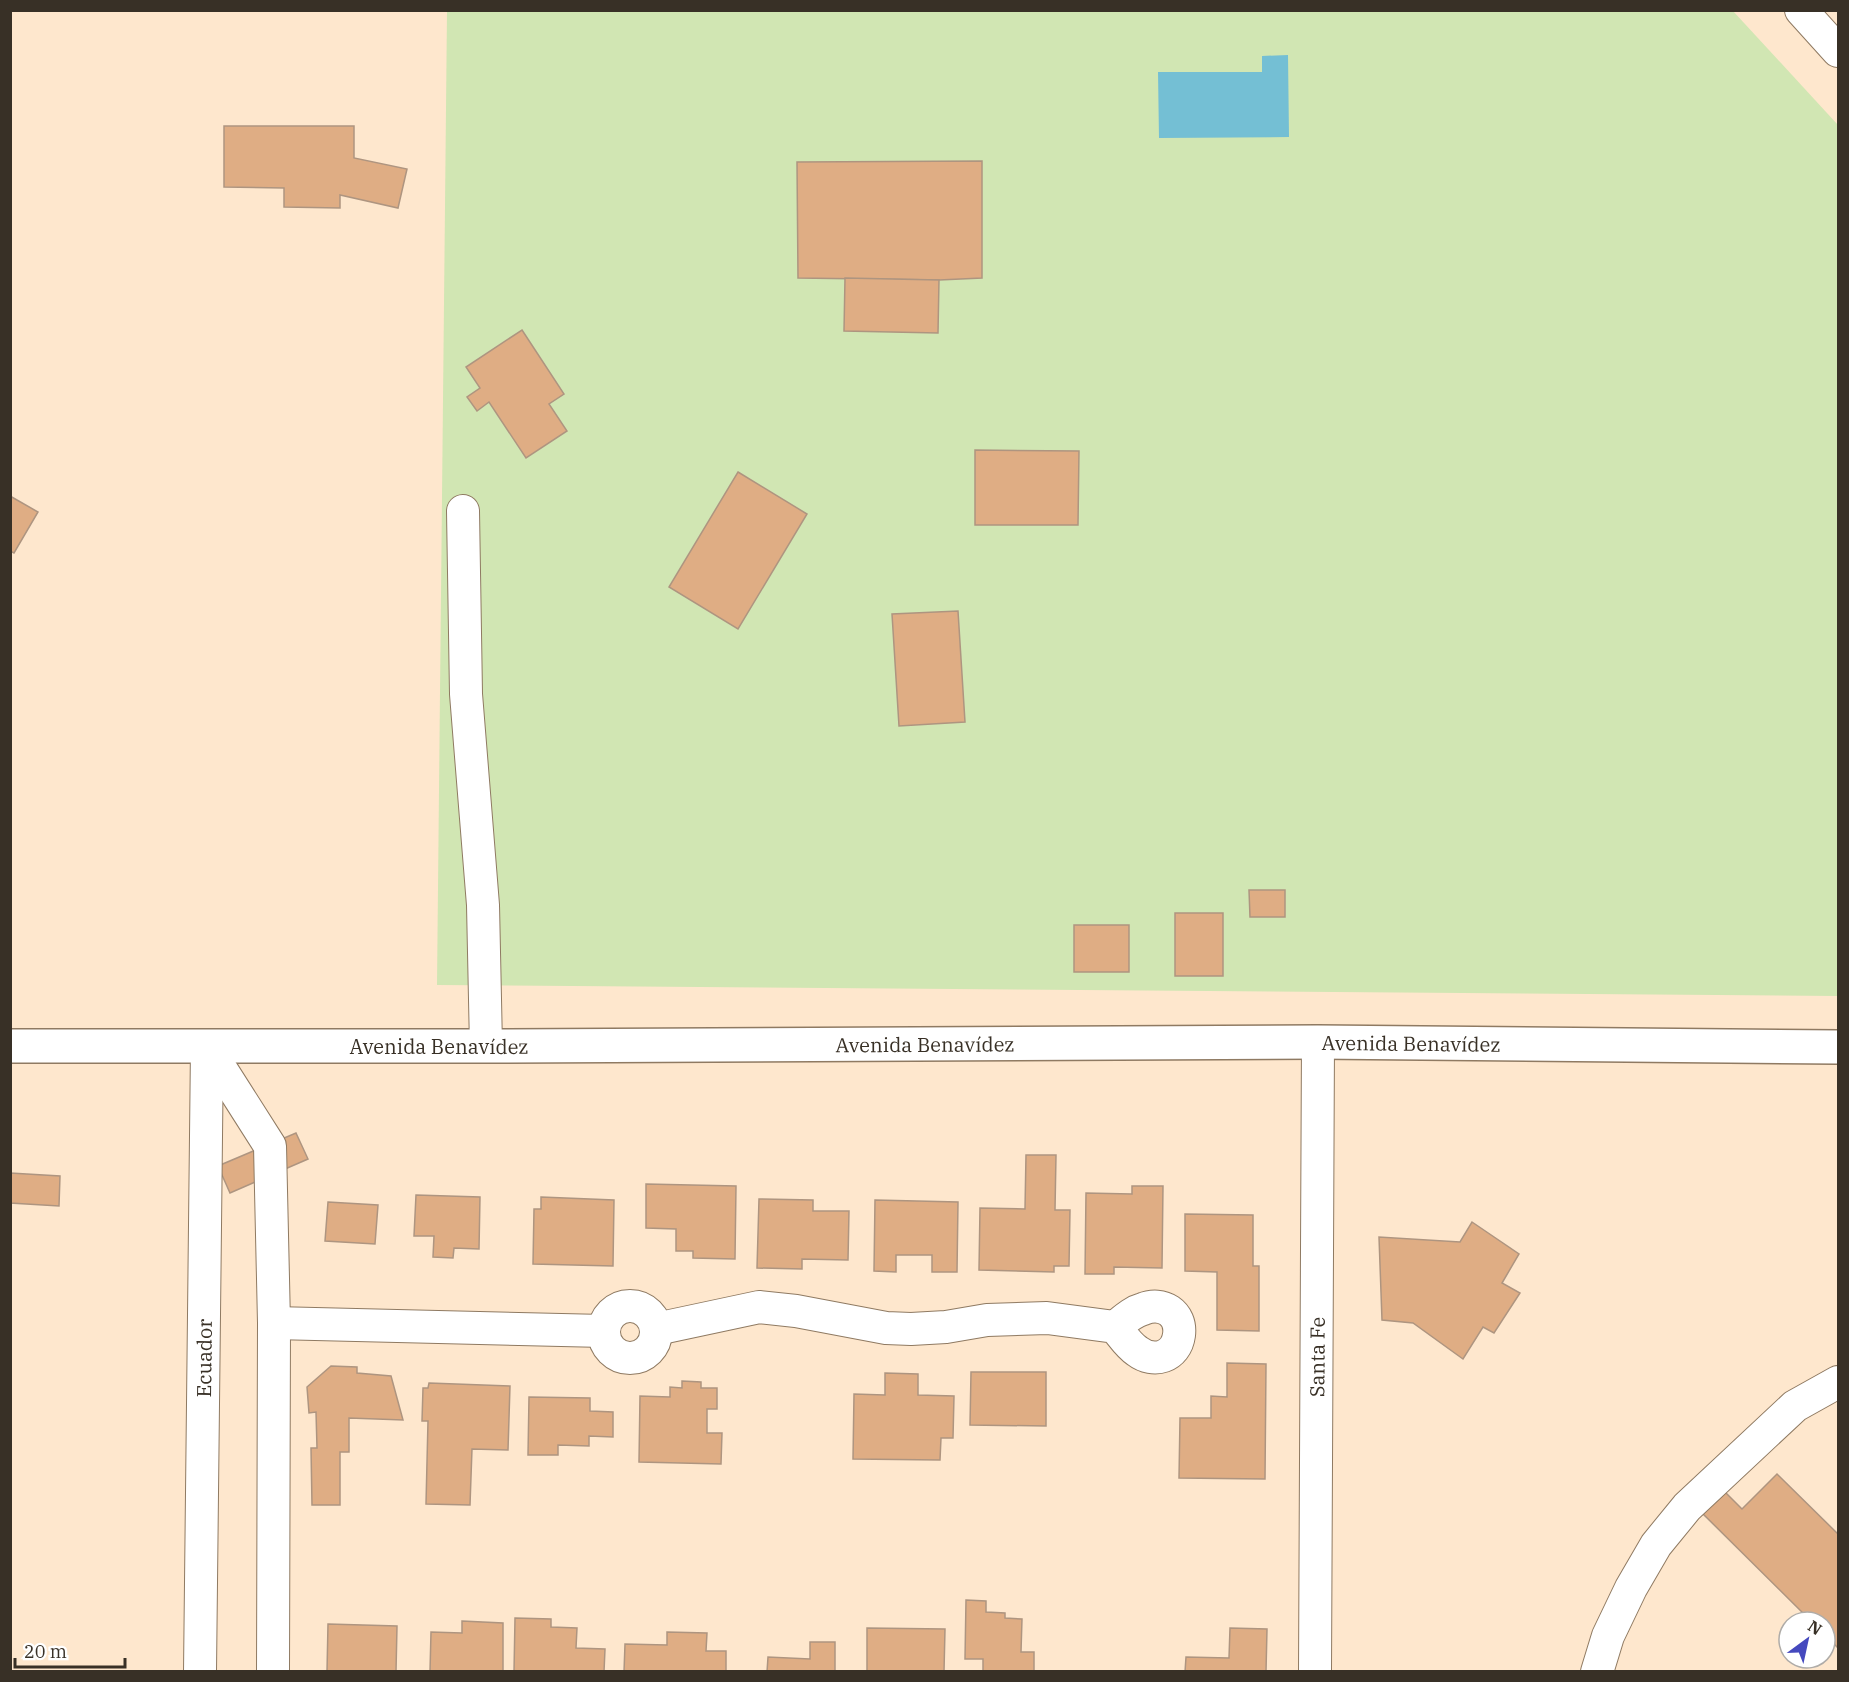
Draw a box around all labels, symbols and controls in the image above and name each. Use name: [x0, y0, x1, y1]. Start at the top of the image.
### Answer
street label: Avenida Benavídez: [1321, 1029, 1501, 1057]
street label: Avenida Benavídez: [836, 1030, 1014, 1058]
street label: Avenida Benavídez: [350, 1032, 528, 1060]
street label: Santa Fe: [1303, 1317, 1330, 1397]
street label: Ecuador: [190, 1318, 217, 1397]
north arrow: [1777, 1610, 1837, 1670]
text: N: [1804, 1616, 1826, 1639]
scale bar: [15, 1631, 124, 1669]
text: 20 m: [24, 1640, 67, 1663]

